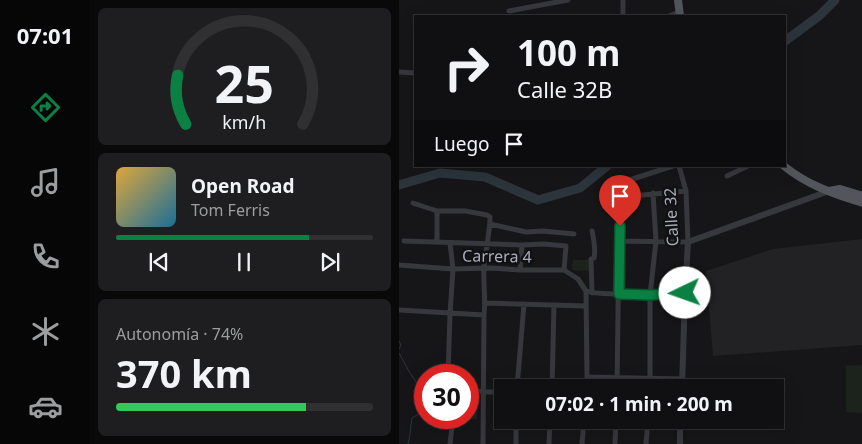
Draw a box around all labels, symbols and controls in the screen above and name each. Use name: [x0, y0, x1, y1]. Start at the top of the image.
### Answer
text: 07:01: [17, 20, 73, 50]
text: 100 m: [517, 29, 620, 76]
icon: right: [434, 35, 499, 100]
text: 25: [215, 47, 274, 118]
text: Calle 32B: [517, 74, 612, 104]
icon: directions: [28, 90, 63, 125]
text: km/h: [223, 110, 266, 134]
icon: arrive: [500, 130, 528, 158]
text: Luego: [434, 131, 490, 157]
icon: music: [28, 165, 63, 200]
text: Open Road: [191, 173, 294, 199]
pin: [599, 175, 641, 226]
icon: arrive: [606, 182, 634, 210]
street label: Calle 32: [658, 187, 684, 247]
text: Tom Ferris: [191, 199, 270, 221]
icon: phone: [28, 239, 63, 274]
street label: Carrera 4: [462, 244, 532, 268]
icon: previous: [145, 248, 173, 276]
icon: pause: [230, 248, 258, 276]
icon: next: [316, 248, 344, 276]
position arrow: [658, 266, 710, 318]
icon: climate: [28, 314, 63, 349]
text: Autonomía · 74%: [116, 323, 243, 345]
text: 370 km: [116, 347, 252, 399]
speed limit sign: 30: [414, 364, 479, 429]
icon: car: [28, 389, 63, 424]
text: 07:02 · 1 min · 200 m: [545, 391, 733, 417]

